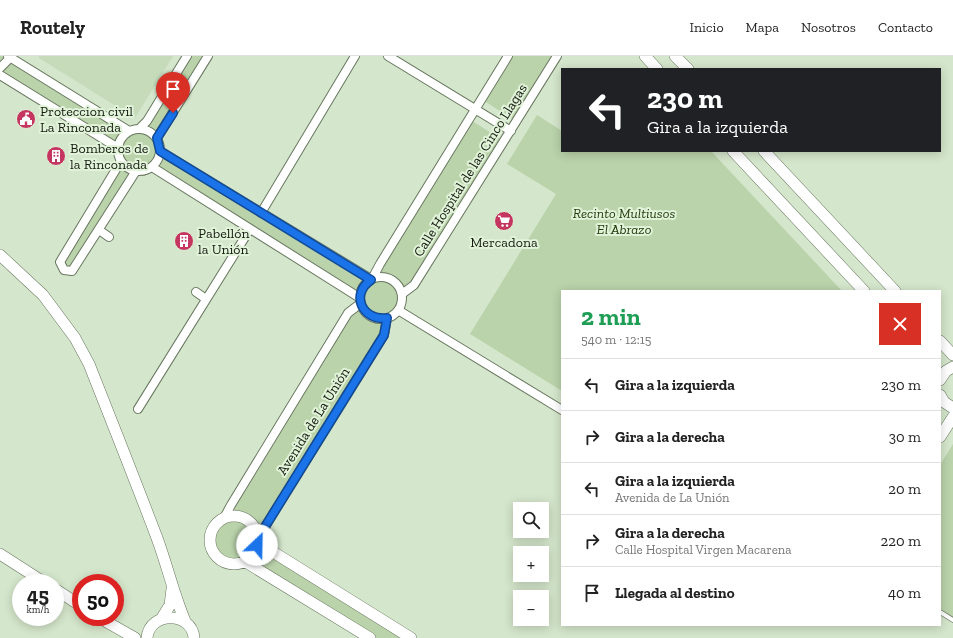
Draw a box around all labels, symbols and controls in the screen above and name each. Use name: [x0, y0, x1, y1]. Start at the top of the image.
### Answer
text: Routely: [20, 16, 85, 39]
text: Inicio: [690, 19, 724, 36]
text: Mapa: [746, 19, 779, 36]
text: Nosotros: [801, 19, 856, 36]
text: Contacto: [878, 19, 933, 36]
pin: [156, 72, 190, 113]
icon: arrive: [162, 78, 184, 100]
street label: Calle Hospital de las Cinco Llagas: [410, 81, 531, 260]
text: 230 m: [647, 82, 723, 115]
icon: left: [581, 84, 633, 136]
place label: Proteccion civil La Rinconada: [40, 103, 133, 136]
public building icon: Proteccion civil La Rinconada: [15, 108, 37, 130]
text: Gira a la izquierda: [647, 116, 788, 138]
place label: Bomberos de la Rinconada: [70, 140, 149, 173]
building icon: Bomberos de la Rinconada: [45, 145, 67, 167]
park label: Recinto Multiusos El Abrazo: [573, 205, 675, 238]
supermarket icon: Mercadona: [493, 210, 515, 232]
place label: Pabellón la Unión: [198, 225, 249, 258]
building icon: Pabellón la Unión: [173, 230, 195, 252]
place label: Mercadona: [470, 234, 538, 251]
text: 2 min: [581, 302, 641, 331]
button: close: [879, 303, 921, 345]
text: 540 m · 12:15: [581, 332, 651, 347]
street label: Avenida de La Unión: [274, 364, 353, 478]
icon: left: [581, 374, 603, 396]
text: Gira a la izquierda: [615, 376, 735, 394]
text: 230 m: [881, 376, 921, 394]
icon: right: [581, 426, 603, 448]
text: Gira a la derecha: [615, 428, 725, 446]
text: 30 m: [889, 428, 921, 446]
text: Gira a la izquierda: [615, 472, 735, 490]
icon: left: [581, 478, 603, 500]
text: 20 m: [888, 480, 921, 498]
text: Avenida de La Unión: [615, 490, 730, 505]
map controls: [513, 502, 549, 626]
button: search: [513, 502, 549, 538]
position arrow: [236, 524, 278, 566]
text: Gira a la derecha: [615, 524, 725, 542]
icon: right: [581, 530, 603, 552]
text: 220 m: [881, 532, 921, 550]
text: Calle Hospital Virgen Macarena: [615, 542, 792, 557]
button: +: [513, 546, 549, 582]
speed limit sign: 50: [72, 574, 124, 626]
icon: arrive: [581, 582, 603, 604]
text: 45: [27, 583, 49, 607]
text: Llegada al destino: [615, 584, 735, 602]
text: 40 m: [888, 584, 921, 602]
button: −: [513, 590, 549, 626]
text: km/h: [27, 604, 49, 616]

